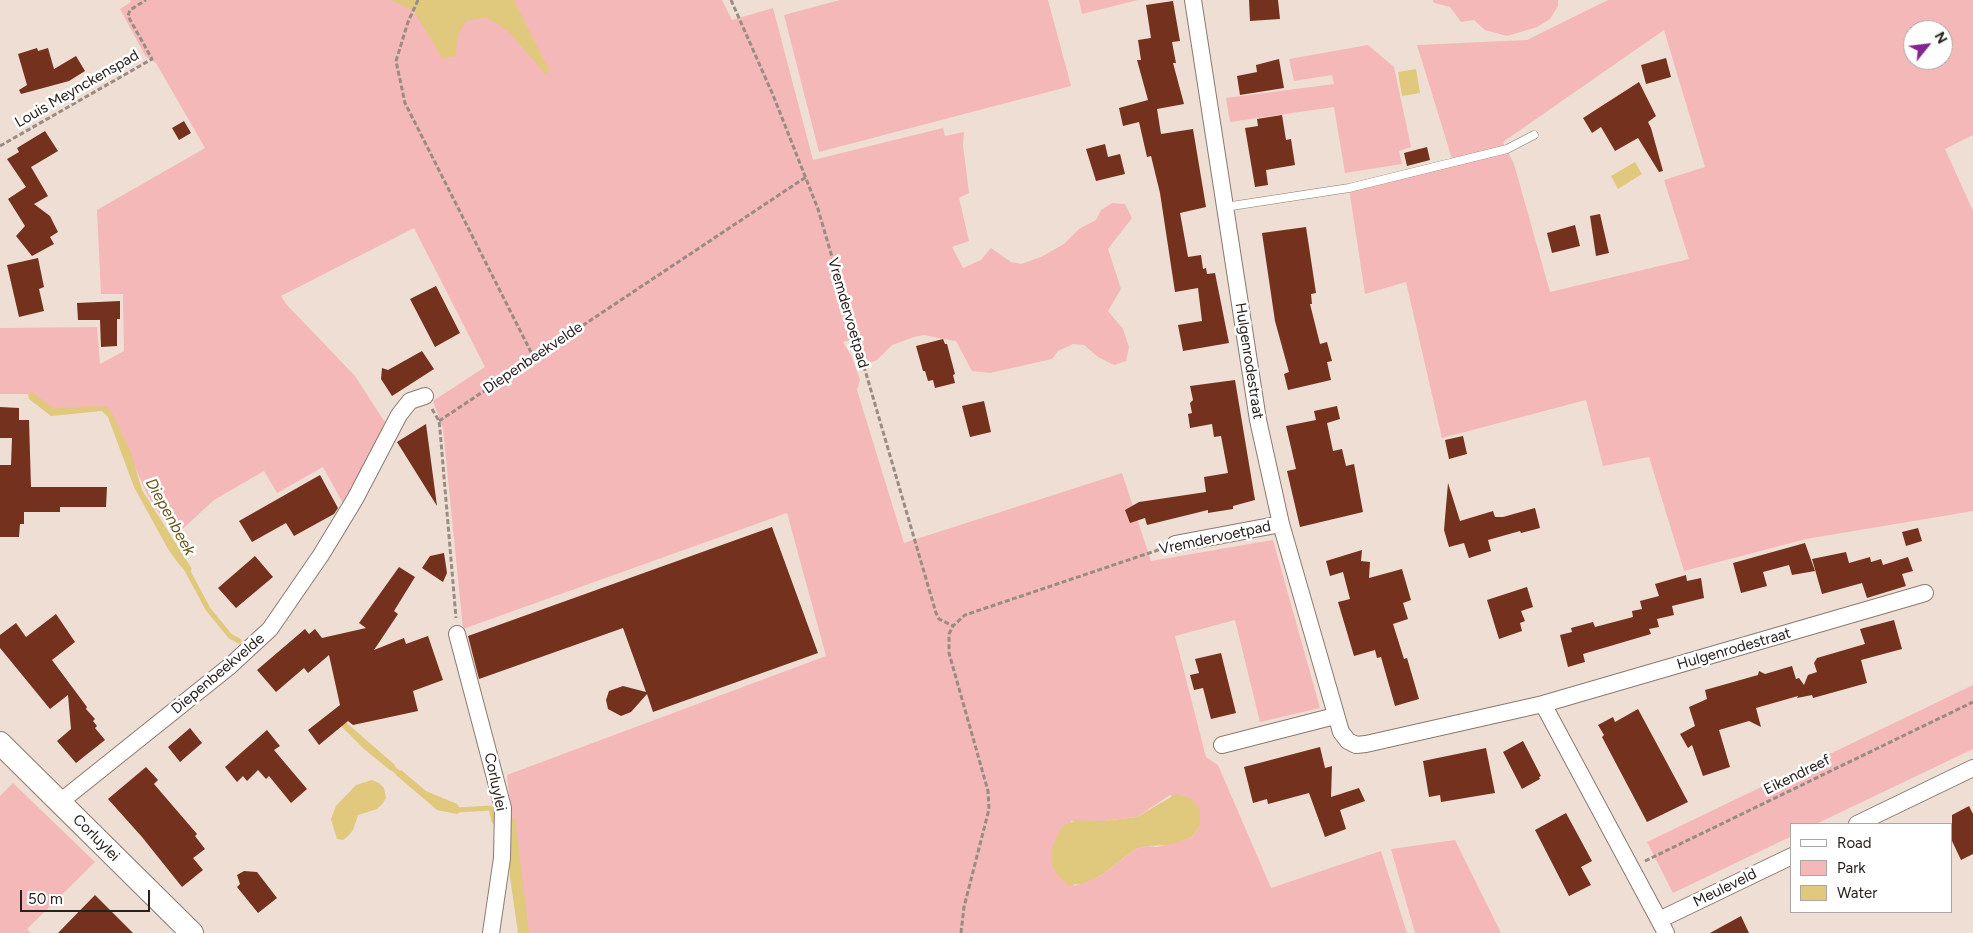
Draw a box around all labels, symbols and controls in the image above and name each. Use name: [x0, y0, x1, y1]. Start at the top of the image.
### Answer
north arrow: [1903, 20, 1953, 70]
text: N: [1931, 29, 1951, 47]
street label: Louis Meynckenspad: [12, 46, 142, 132]
street label: Vremdervoetpad: [824, 256, 872, 370]
street label: Hulgenrodestraat: [1231, 301, 1267, 421]
street label: Diepenbeekvelde: [480, 318, 586, 398]
water label: Diepenbeek: [141, 475, 199, 559]
street label: Vremdervoetpad: [1157, 517, 1273, 559]
street label: Hulgenrodestraat: [1675, 624, 1793, 674]
street label: Diepenbeekvelde: [168, 630, 268, 718]
street label: Corluylei: [480, 751, 510, 813]
street label: Eikendreef: [1761, 751, 1833, 799]
street label: Corluylei: [69, 811, 123, 865]
legend: [1790, 823, 1953, 913]
text: Road: [1837, 834, 1872, 852]
text: Park: [1837, 859, 1866, 877]
street label: Meuleveld: [1690, 865, 1760, 911]
scale bar: [22, 880, 152, 912]
text: Water: [1837, 884, 1877, 902]
text: 50 m: [28, 890, 63, 908]

